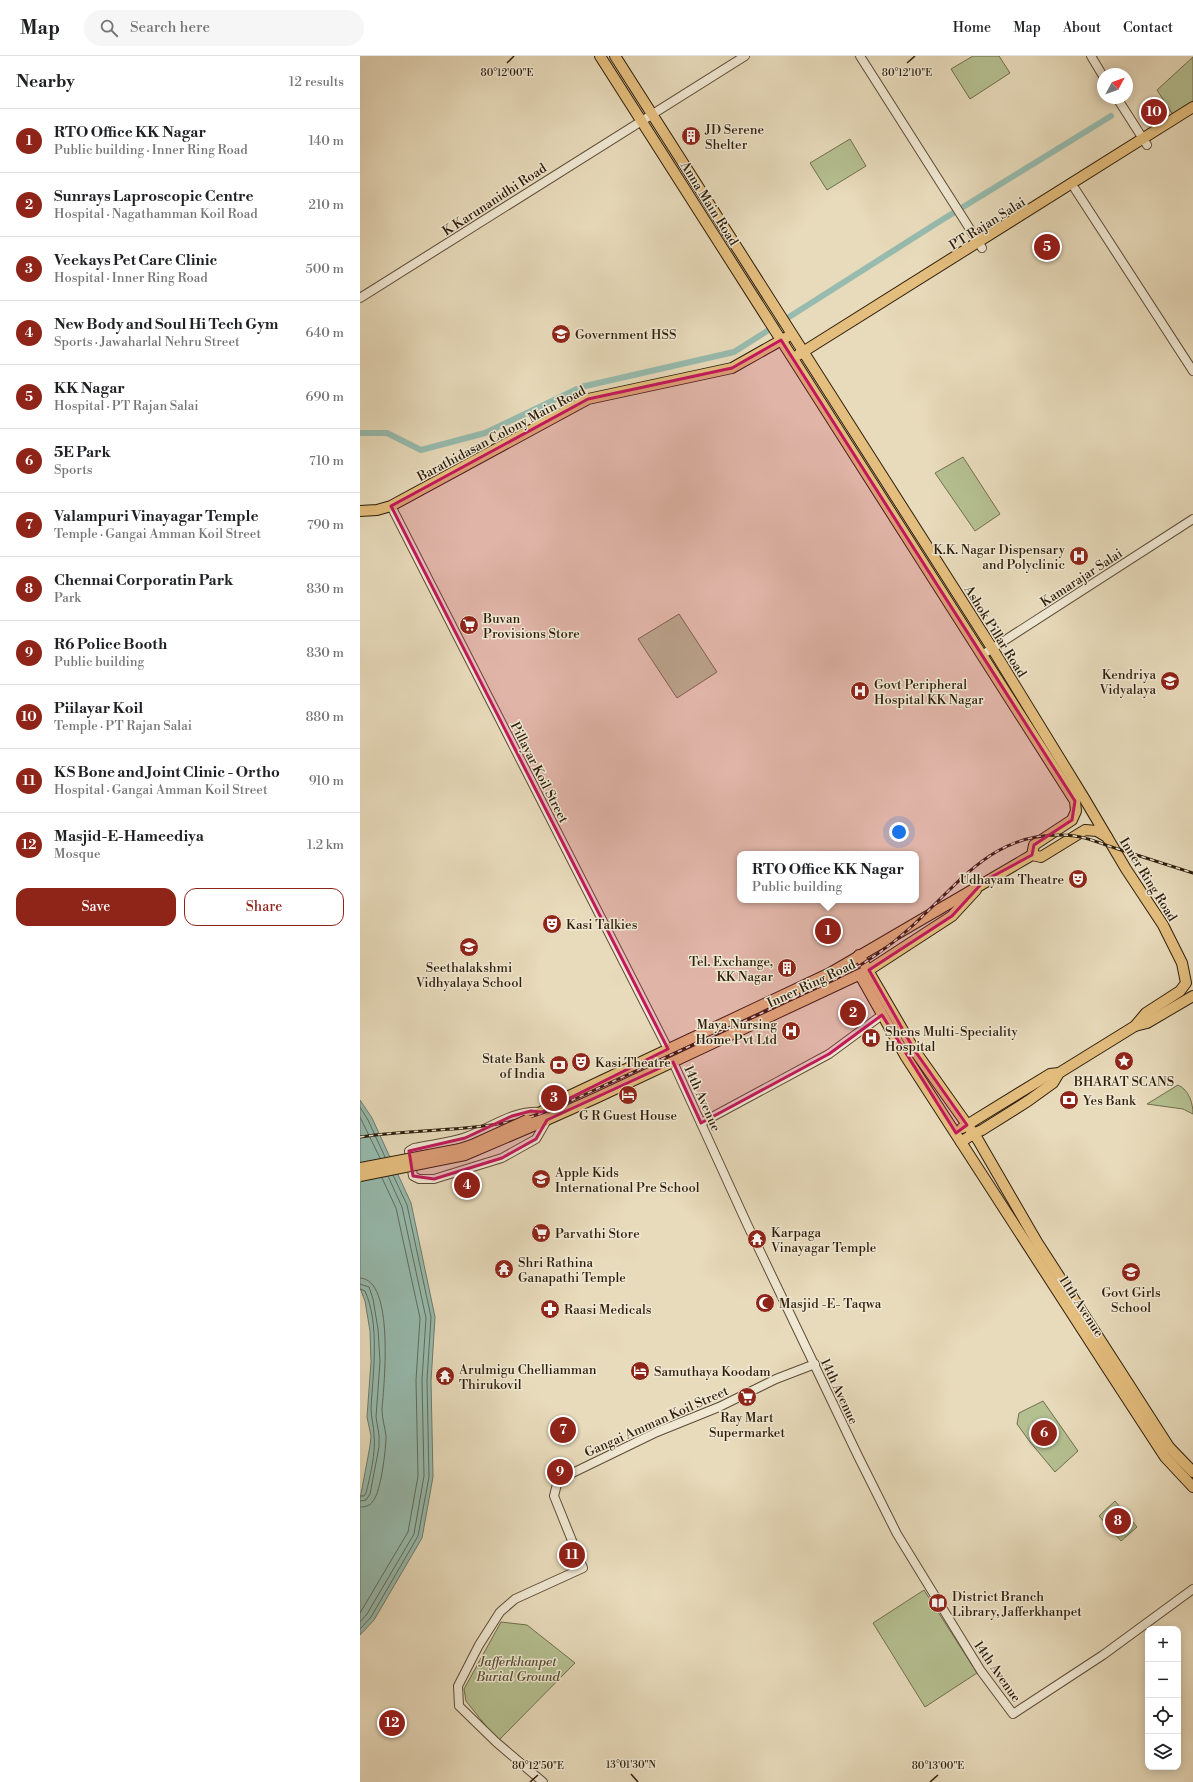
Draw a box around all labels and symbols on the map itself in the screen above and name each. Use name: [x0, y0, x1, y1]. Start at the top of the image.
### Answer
text: 80°12'00"E: [481, 67, 534, 79]
text: 80°12'10"E: [882, 67, 932, 79]
north arrow: [1097, 68, 1133, 104]
pin: 10: [1141, 97, 1167, 127]
place label: JD Serene Shelter: [704, 122, 765, 153]
building icon: JD Serene Shelter: [680, 125, 702, 147]
street label: Anna Main Road: [676, 157, 742, 249]
street label: K Karunanidhi Road: [440, 160, 550, 239]
street label: PT Rajan Salai: [946, 194, 1029, 254]
pin: 5: [1034, 232, 1060, 262]
school or university icon: Government HSS: [550, 323, 572, 345]
place label: Government HSS: [575, 327, 676, 343]
street label: Barathidasan Colony Main Road: [414, 382, 589, 486]
place label: K.K. Nagar Dispensary and Polyclinic: [933, 542, 1066, 573]
street label: Kamarajar Salai: [1038, 545, 1126, 610]
hospital icon: K.K. Nagar Dispensary and Polyclinic: [1068, 545, 1090, 567]
street label: Ashok Pillar Road: [960, 582, 1030, 681]
place label: Buvan Provisions Store: [482, 611, 580, 642]
supermarket icon: Buvan Provisions Store: [458, 614, 480, 636]
place label: Kendriya Vidyalaya: [1099, 667, 1156, 698]
school or university icon: Kendriya Vidyalaya: [1159, 670, 1181, 692]
place label: Govt Peripheral Hospital KK Nagar: [874, 677, 984, 708]
hospital icon: Govt Peripheral Hospital KK Nagar: [849, 680, 871, 702]
street label: Pillayar Koil Street: [507, 719, 572, 826]
your location: [889, 822, 909, 842]
street label: Inner Ring Road: [1116, 835, 1181, 925]
theatre icon: Udhayam Theatre: [1067, 868, 1089, 890]
place label: Udhayam Theatre: [960, 872, 1064, 888]
theatre icon: Kasi Talkies: [541, 913, 563, 935]
pin: 1: [815, 916, 841, 946]
place label: Kasi Talkies: [566, 917, 638, 933]
school or university icon: Seethalakshmi Vidhyalaya School: [458, 936, 480, 958]
place label: Tel. Exchange, KK Nagar: [689, 954, 773, 985]
street label: Inner Ring Road: [765, 956, 859, 1011]
building icon: Tel. Exchange, KK Nagar: [776, 957, 798, 979]
place label: Seethalakshmi Vidhyalaya School: [415, 960, 522, 991]
pin: 2: [840, 998, 866, 1028]
place label: Maya Nursing Home Pvt Ltd: [695, 1017, 778, 1048]
hospital icon: Maya Nursing Home Pvt Ltd: [780, 1020, 802, 1042]
place label: Shens Multi-Speciality Hospital: [885, 1024, 1019, 1055]
hospital icon: Shens Multi-Speciality Hospital: [860, 1027, 882, 1049]
place icon: BHARAT SCANS: [1113, 1050, 1135, 1072]
place label: State Bank of India: [482, 1051, 546, 1082]
theatre icon: Kasi Theatre: [570, 1051, 592, 1073]
bank icon: State Bank of India: [548, 1054, 570, 1076]
place label: Kasi Theatre: [595, 1055, 671, 1071]
street label: 14th Avenue: [680, 1063, 724, 1134]
place label: BHARAT SCANS: [1073, 1074, 1174, 1090]
pin: 3: [541, 1083, 567, 1113]
hotel icon: G R Guest House: [617, 1084, 639, 1106]
bank icon: Yes Bank: [1058, 1089, 1080, 1111]
place label: Yes Bank: [1082, 1093, 1137, 1109]
place label: G R Guest House: [579, 1108, 677, 1124]
place label: Apple Kids International Pre School: [554, 1165, 700, 1196]
school or university icon: Apple Kids International Pre School: [530, 1168, 552, 1190]
pin: 4: [454, 1170, 480, 1200]
supermarket icon: Parvathi Store: [530, 1222, 552, 1244]
place label: Karpaga Vinayagar Temple: [770, 1225, 877, 1256]
place label: Parvathi Store: [555, 1226, 640, 1242]
temple icon: Karpaga Vinayagar Temple: [746, 1228, 768, 1250]
place label: Shri Rathina Ganapathi Temple: [518, 1255, 626, 1286]
temple icon: Shri Rathina Ganapathi Temple: [493, 1258, 515, 1280]
school or university icon: Govt Girls School: [1120, 1261, 1142, 1283]
street label: 11th Avenue: [1055, 1273, 1107, 1340]
place label: Govt Girls School: [1101, 1285, 1161, 1316]
mosque icon: Masjid -E- Taqwa: [754, 1292, 776, 1314]
place label: Masjid -E- Taqwa: [779, 1296, 882, 1312]
pharmacy icon: Raasi Medicals: [539, 1298, 561, 1320]
place label: Raasi Medicals: [564, 1302, 652, 1318]
street label: 14th Avenue: [817, 1356, 861, 1427]
hotel icon: Samuthaya Koodam: [629, 1360, 651, 1382]
place label: Arulmigu Chelliamman Thirukovil: [458, 1362, 597, 1393]
place label: Samuthaya Koodam: [654, 1364, 771, 1380]
temple icon: Arulmigu Chelliamman Thirukovil: [434, 1365, 456, 1387]
street label: Gangai Amman Koil Street: [582, 1383, 731, 1461]
supermarket icon: Ray Mart Supermarket: [736, 1386, 758, 1408]
place label: Ray Mart Supermarket: [709, 1410, 785, 1441]
pin: 7: [550, 1415, 576, 1445]
pin: 6: [1031, 1418, 1057, 1448]
pin: 9: [547, 1457, 573, 1487]
pin: 8: [1105, 1506, 1131, 1536]
pin: 11: [559, 1540, 585, 1570]
place label: District Branch Library, Jafferkhanpet: [952, 1589, 1082, 1620]
library icon: District Branch Library, Jafferkhanpet: [927, 1592, 949, 1614]
street label: 14th Avenue: [970, 1638, 1024, 1706]
park label: Jafferkhanpet Burial Ground: [475, 1654, 561, 1685]
pin: 12: [379, 1708, 405, 1738]
text: 13°01'30"N: [606, 1759, 656, 1771]
text: 80°12'50"E: [512, 1760, 564, 1772]
text: 80°13'00"E: [912, 1760, 964, 1772]

